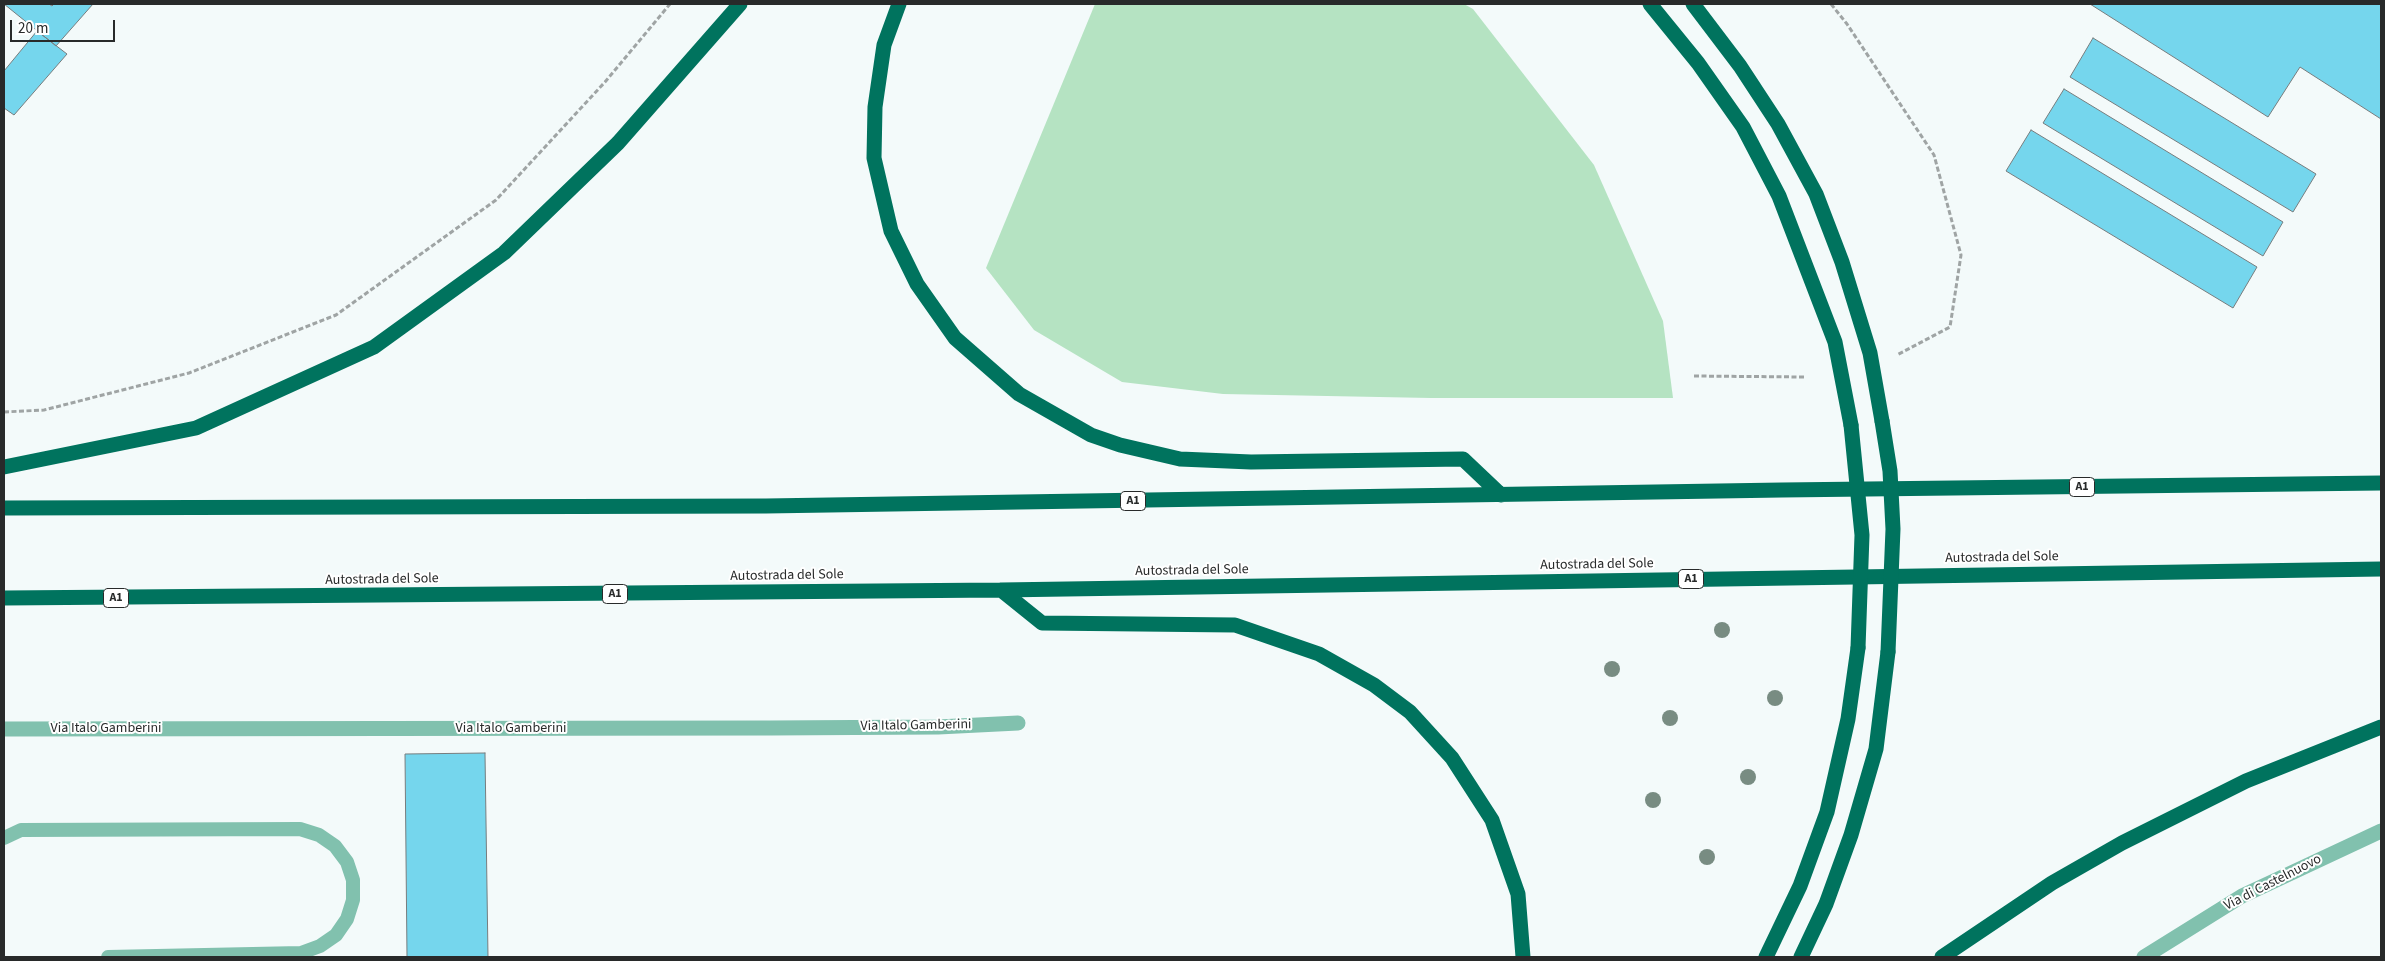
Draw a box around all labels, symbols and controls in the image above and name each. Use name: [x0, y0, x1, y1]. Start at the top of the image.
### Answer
scale bar: [12, 10, 118, 42]
text: 20 m: [18, 18, 48, 39]
road number: A1: [2070, 478, 2094, 497]
road number: A1: [1120, 492, 1146, 511]
street label: Autostrada del Sole: [1945, 549, 2059, 567]
street label: Autostrada del Sole: [1540, 556, 1654, 574]
street label: Autostrada del Sole: [1135, 562, 1249, 580]
street label: Autostrada del Sole: [730, 567, 844, 585]
road number: A1: [1678, 570, 1704, 588]
street label: Autostrada del Sole: [325, 571, 439, 589]
road number: A1: [602, 584, 628, 604]
road number: A1: [104, 588, 128, 608]
street label: Via Italo Gamberini: [860, 717, 972, 735]
street label: Via Italo Gamberini: [50, 721, 162, 737]
street label: Via Italo Gamberini: [455, 721, 567, 737]
street label: Via di Castelnuovo: [2221, 851, 2325, 915]

